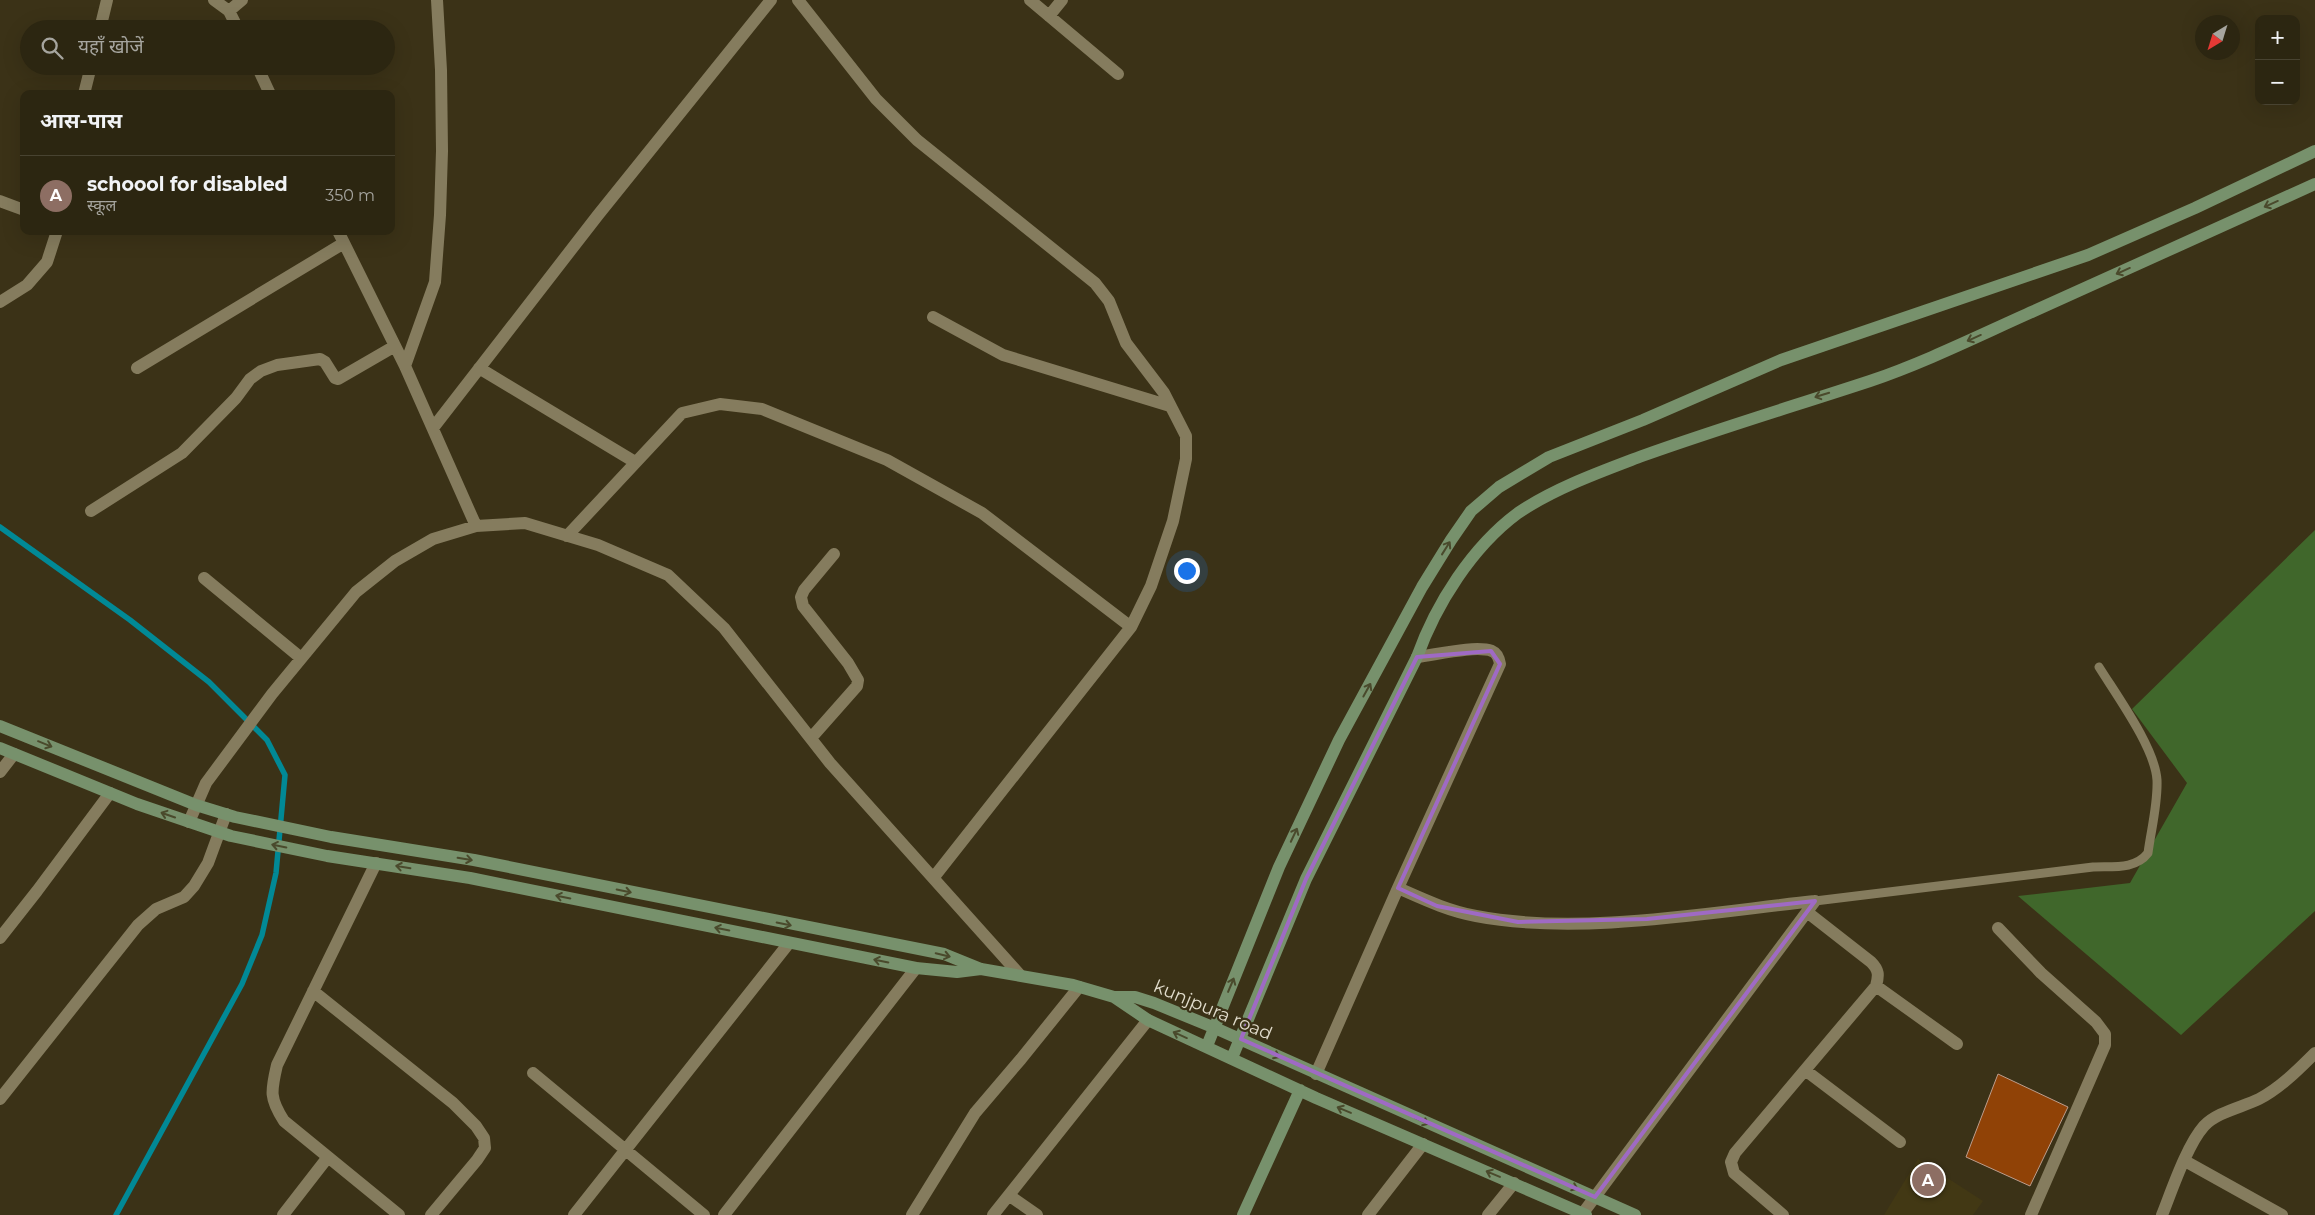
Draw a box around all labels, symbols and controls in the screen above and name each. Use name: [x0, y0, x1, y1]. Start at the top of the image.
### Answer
north arrow: [2195, 15, 2240, 60]
map controls: [2255, 15, 2300, 105]
button: +: [2255, 15, 2300, 60]
search box: [20, 20, 395, 75]
icon: search: [38, 34, 66, 62]
text: यहाँ खोजें: [78, 35, 144, 58]
button: −: [2255, 60, 2300, 105]
text: आस-पास: [40, 108, 122, 133]
text: schoool for disabled: [87, 173, 288, 196]
text: A: [50, 186, 62, 205]
text: 350 m: [325, 186, 375, 205]
text: स्कूल: [87, 196, 116, 215]
one-way arrow: [2264, 200, 2279, 210]
one-way arrow: [2116, 267, 2131, 277]
one-way arrow: [1967, 333, 1982, 343]
one-way arrow: [1815, 391, 1831, 401]
one-way arrow: [1441, 541, 1452, 555]
your location: [1174, 558, 1200, 584]
one-way arrow: [1363, 683, 1372, 698]
one-way arrow: [37, 740, 52, 750]
one-way arrow: [160, 809, 176, 819]
one-way arrow: [1290, 828, 1300, 843]
one-way arrow: [271, 841, 287, 850]
one-way arrow: [457, 854, 473, 864]
one-way arrow: [395, 862, 411, 872]
one-way arrow: [616, 887, 632, 896]
one-way arrow: [555, 892, 571, 901]
one-way arrow: [775, 919, 791, 929]
one-way arrow: [714, 924, 730, 934]
one-way arrow: [935, 950, 951, 960]
one-way arrow: [874, 956, 890, 965]
street label: kunjpura road: [1150, 975, 1276, 1045]
one-way arrow: [1226, 978, 1236, 993]
one-way arrow: [1173, 1029, 1188, 1039]
one-way arrow: [1265, 1050, 1280, 1060]
one-way arrow: [1337, 1104, 1352, 1114]
one-way arrow: [1414, 1116, 1429, 1126]
pin: A: [1912, 1161, 1944, 1199]
one-way arrow: [1486, 1169, 1501, 1179]
one-way arrow: [1563, 1182, 1578, 1191]

